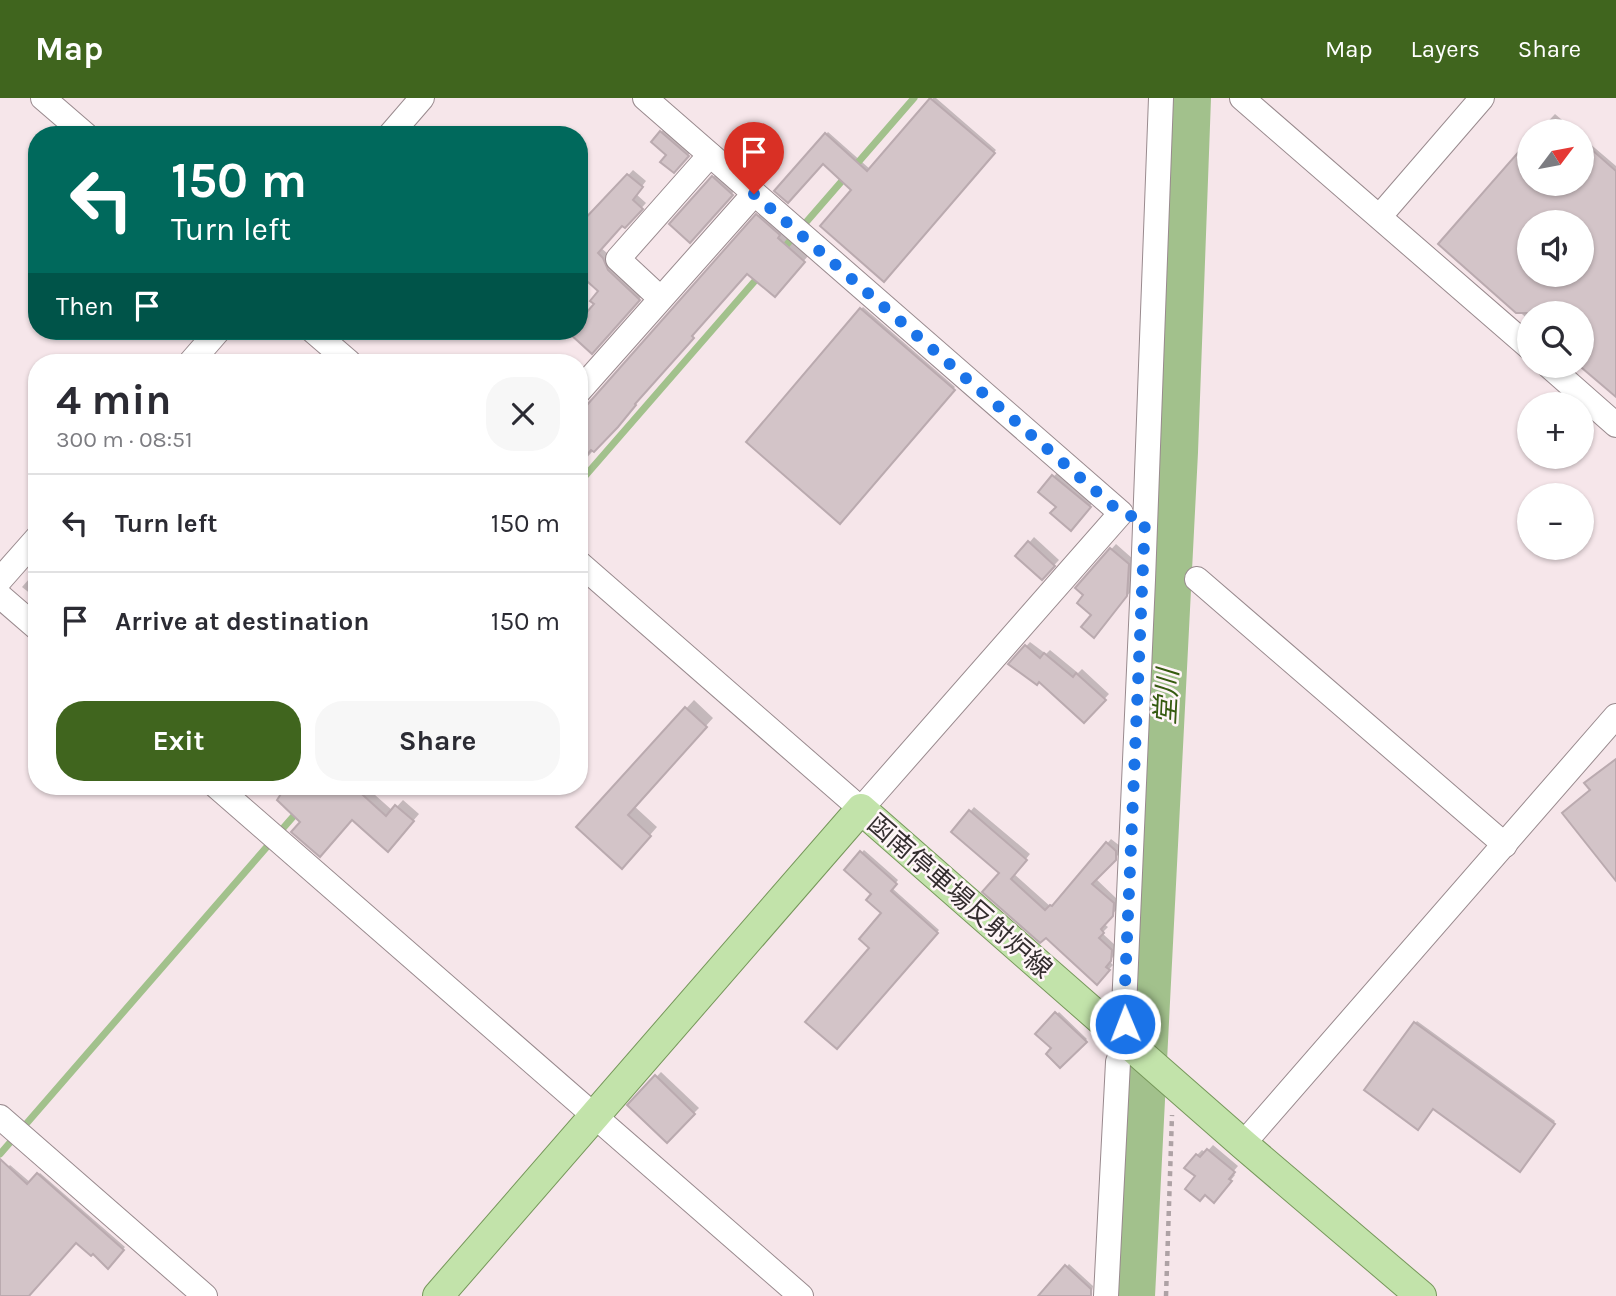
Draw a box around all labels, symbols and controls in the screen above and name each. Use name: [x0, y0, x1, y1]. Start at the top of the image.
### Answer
text: Map: [35, 30, 103, 68]
text: Map: [1325, 35, 1373, 63]
text: Layers: [1411, 35, 1480, 63]
text: Share: [1518, 35, 1581, 63]
north arrow: [1517, 119, 1594, 196]
map controls: [1517, 119, 1594, 560]
pin: [724, 122, 784, 194]
icon: arrive: [735, 133, 773, 171]
text: 150 m: [171, 152, 307, 209]
icon: left: [56, 154, 147, 245]
button: sound: [1517, 210, 1594, 287]
text: Turn left: [171, 211, 291, 248]
icon: arrive: [128, 287, 166, 325]
text: Then: [56, 291, 114, 322]
button: search: [1517, 301, 1594, 378]
text: 4 min: [56, 375, 171, 425]
button: close: [486, 377, 560, 451]
button: +: [1517, 392, 1594, 469]
text: 300 m · 08:51: [56, 426, 193, 453]
button: −: [1517, 483, 1594, 560]
icon: left: [56, 504, 94, 542]
text: Turn left: [115, 508, 217, 539]
text: 150 m: [491, 508, 560, 539]
icon: arrive: [56, 602, 94, 640]
text: Arrive at destination: [115, 606, 369, 637]
text: 150 m: [491, 606, 560, 637]
water label: 堂川: [1149, 665, 1185, 726]
button: Exit: [56, 701, 301, 781]
button: Share: [315, 701, 560, 781]
street label: 函南停車場反射炉線: [861, 808, 1058, 985]
position arrow: [1088, 987, 1162, 1061]

